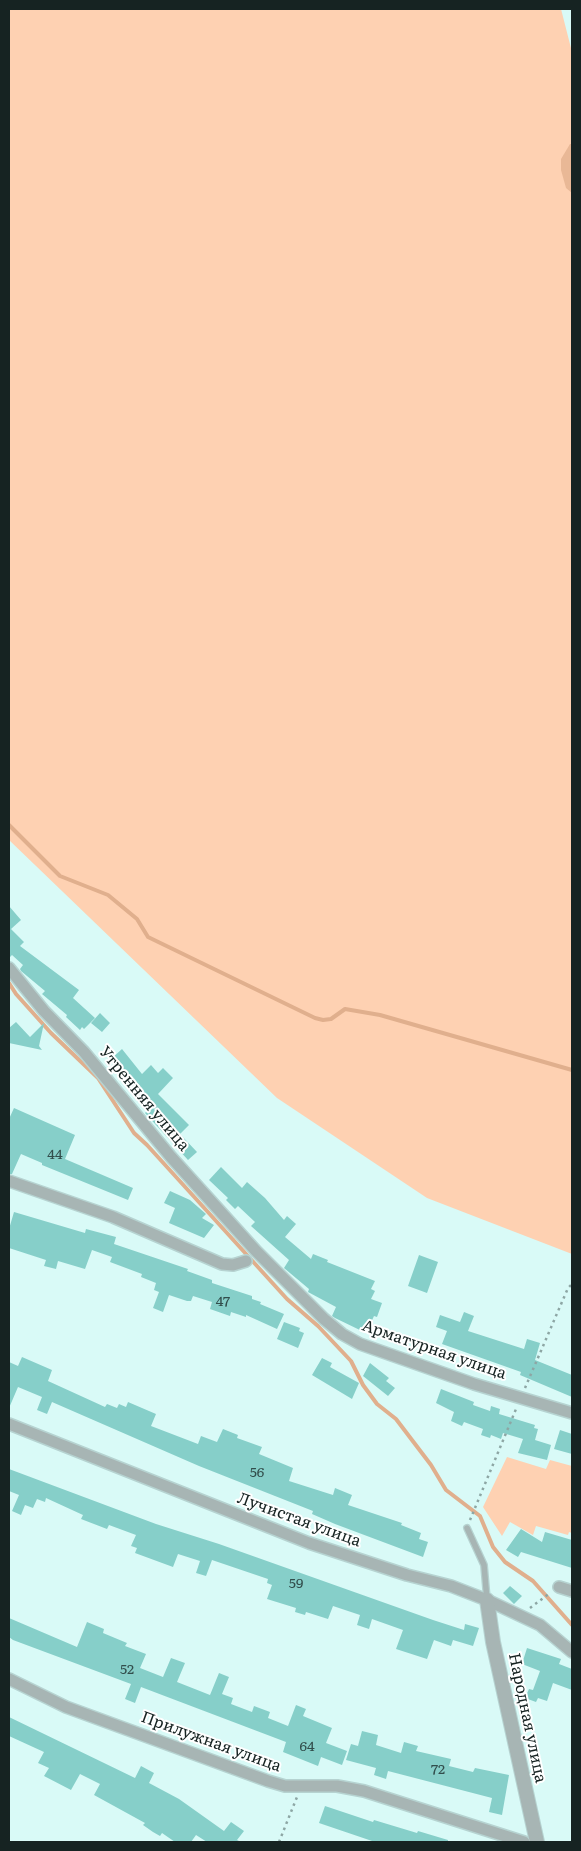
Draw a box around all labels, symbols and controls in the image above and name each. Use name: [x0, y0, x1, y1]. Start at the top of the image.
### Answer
street label: Утренняя улица: [95, 1043, 193, 1155]
house number: 44: [47, 1147, 63, 1163]
house number: 47: [216, 1294, 230, 1310]
street label: Арматурная улица: [359, 1316, 509, 1384]
house number: 56: [250, 1465, 264, 1481]
street label: Лучистая улица: [235, 1489, 363, 1551]
house number: 59: [289, 1576, 303, 1592]
street label: Народная улица: [504, 1651, 550, 1785]
house number: 52: [120, 1662, 134, 1678]
street label: Прилужная улица: [138, 1708, 284, 1776]
house number: 64: [299, 1739, 315, 1755]
house number: 72: [431, 1762, 445, 1778]

